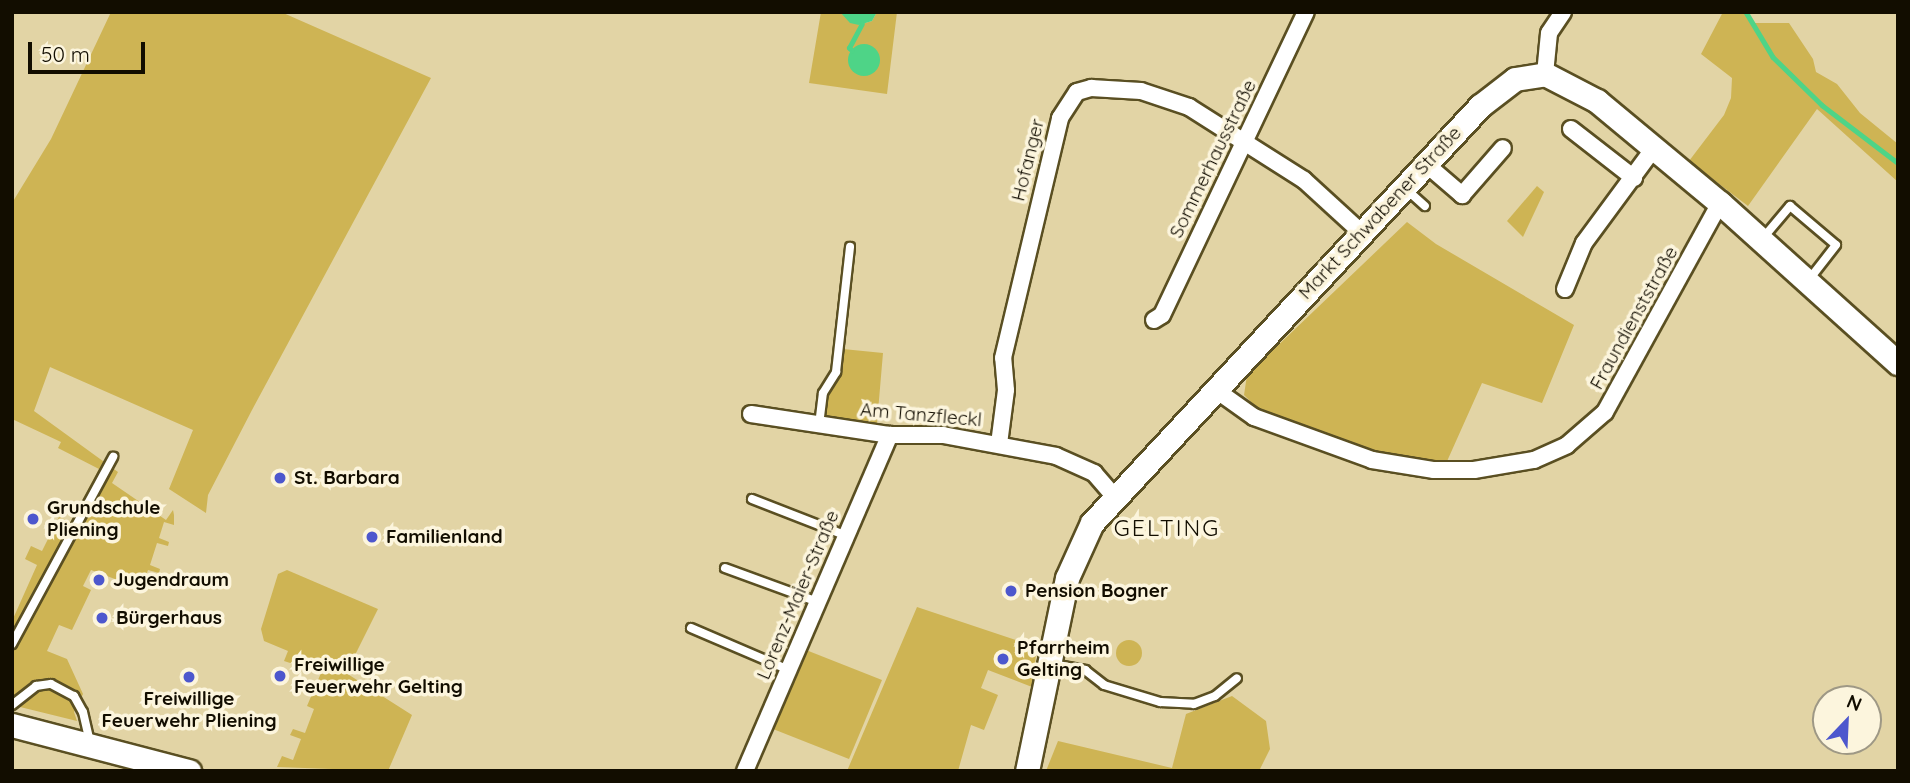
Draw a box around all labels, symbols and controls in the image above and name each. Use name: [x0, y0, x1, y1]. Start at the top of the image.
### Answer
scale bar: [32, 28, 149, 72]
text: 50 m: [41, 41, 90, 67]
street label: Sommerhausstraße: [1165, 76, 1261, 242]
street label: Hofanger: [1007, 116, 1049, 204]
street label: Markt Schwabener Straße: [1294, 122, 1466, 304]
street label: Fraundienststraße: [1585, 242, 1683, 394]
street label: Am Tanzfleckl: [859, 398, 983, 432]
place label: St. Barbara: [294, 467, 400, 489]
marker: St. Barbara: [272, 470, 288, 486]
place label: Grundschule Pliening: [47, 497, 160, 541]
street label: Lorenz-Maier-Straße: [752, 507, 844, 683]
marker: Grundschule Pliening: [25, 511, 41, 527]
district label: GELTING: [1115, 514, 1219, 542]
place label: Familienland: [386, 526, 503, 548]
marker: Familienland: [364, 529, 380, 545]
place label: Jugendraum: [113, 569, 229, 591]
marker: Jugendraum: [91, 572, 107, 588]
place label: Pension Bogner: [1025, 580, 1168, 602]
marker: Pension Bogner: [1003, 583, 1019, 599]
place label: Bürgerhaus: [116, 607, 222, 629]
marker: Bürgerhaus: [94, 610, 110, 626]
place label: Pfarrheim Gelting: [1017, 637, 1110, 681]
marker: Pfarrheim Gelting: [995, 651, 1011, 667]
place label: Freiwillige Feuerwehr Gelting: [294, 654, 463, 698]
marker: Freiwillige Feuerwehr Gelting: [272, 668, 288, 684]
marker: Freiwillige Feuerwehr Pliening: [181, 669, 197, 685]
north arrow: [1812, 685, 1882, 755]
place label: Freiwillige Feuerwehr Pliening: [101, 688, 277, 732]
text: N: [1843, 689, 1866, 716]

